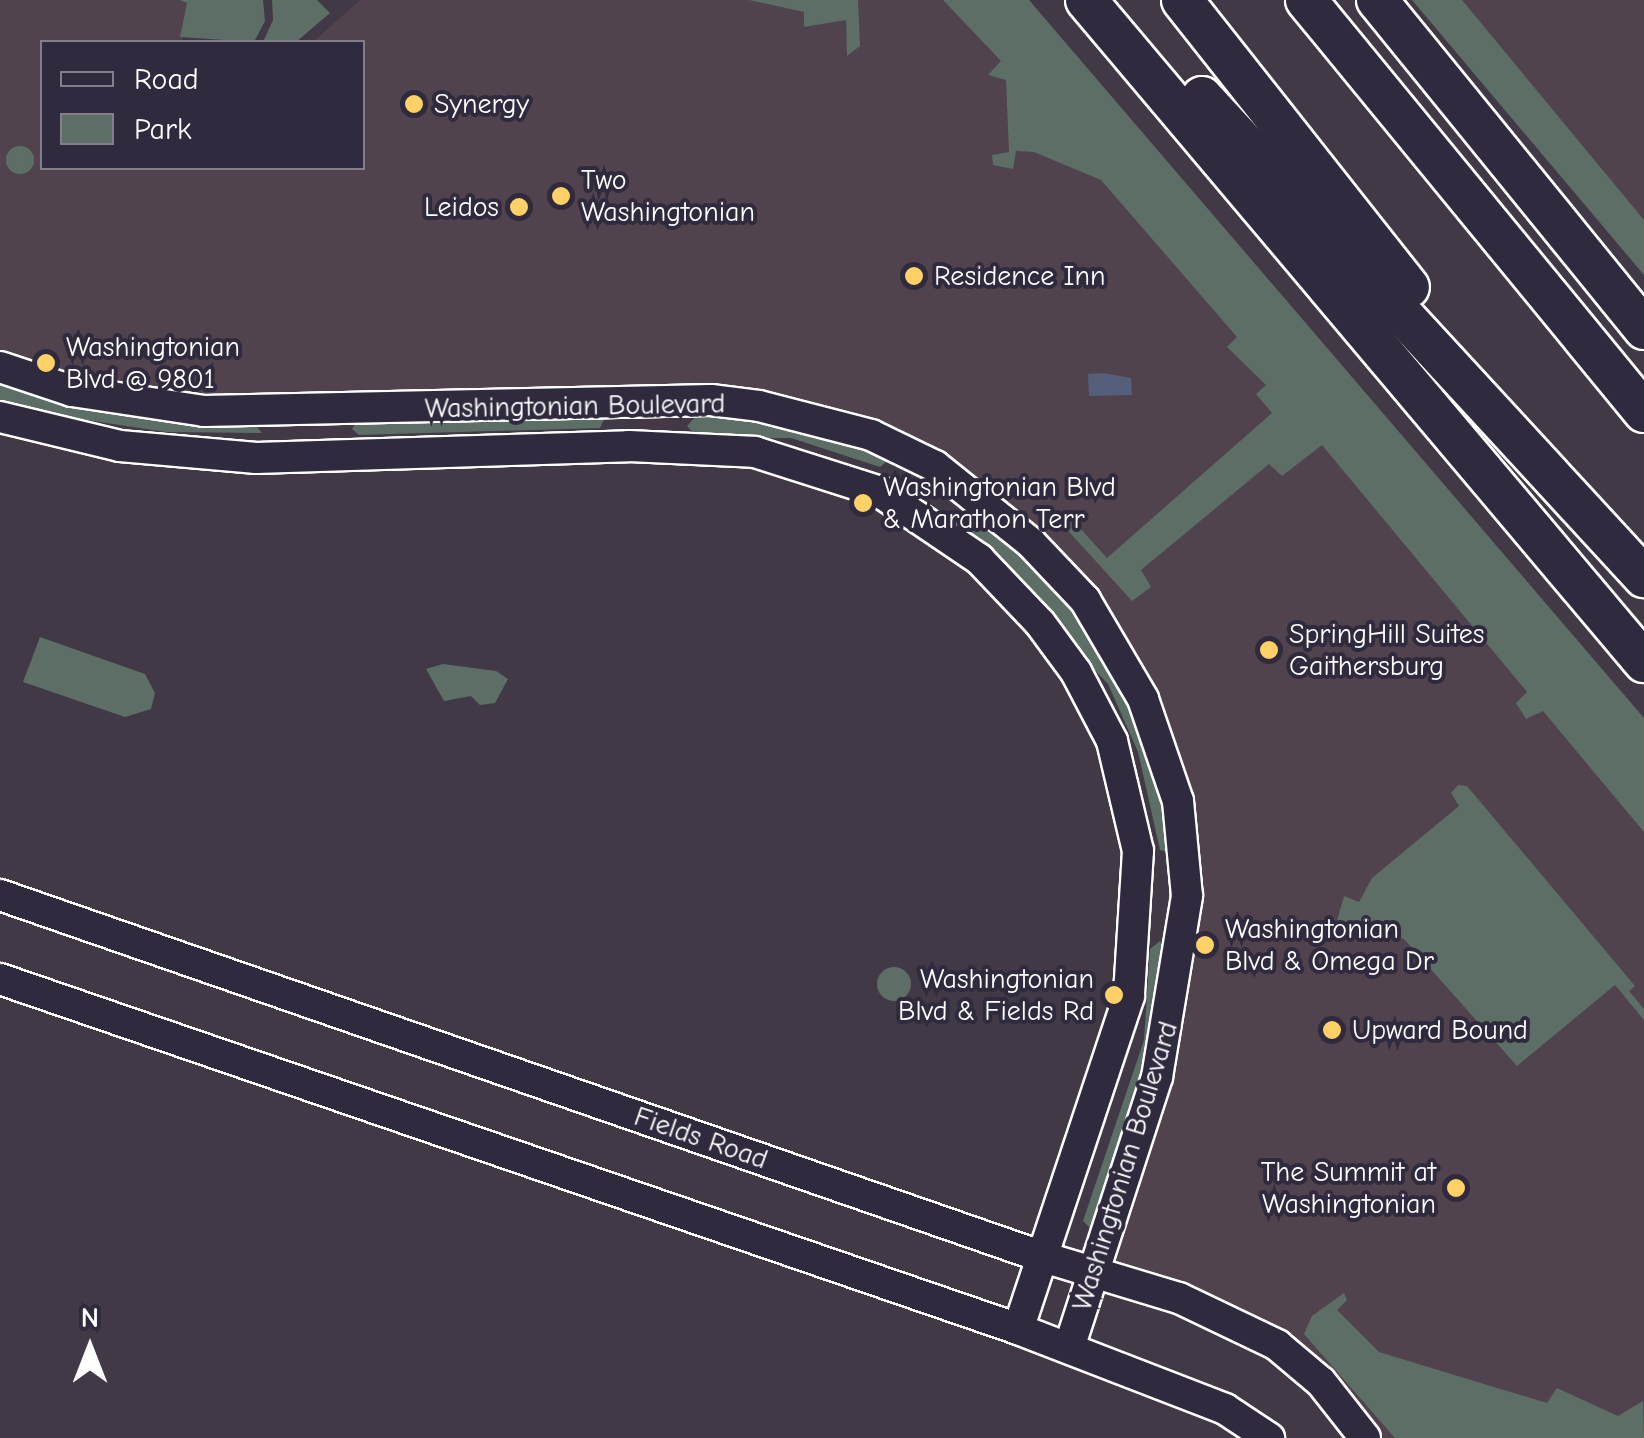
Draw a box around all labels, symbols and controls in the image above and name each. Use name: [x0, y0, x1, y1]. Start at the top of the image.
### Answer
legend: [40, 40, 365, 170]
text: Road: [134, 62, 199, 97]
place label: Synergy: [434, 87, 529, 121]
marker: Synergy: [403, 93, 425, 115]
text: Park: [134, 112, 191, 147]
place label: Two Washingtonian: [581, 163, 755, 229]
marker: Two Washingtonian: [550, 185, 572, 207]
place label: Leidos: [424, 190, 499, 224]
marker: Leidos: [508, 196, 530, 218]
place label: Residence Inn: [934, 259, 1106, 293]
marker: Residence Inn: [903, 265, 925, 287]
place label: Washingtonian Blvd @ 9801: [66, 330, 240, 396]
marker: Washingtonian Blvd @ 9801: [35, 352, 57, 374]
street label: Washingtonian Boulevard: [424, 387, 726, 425]
place label: Washingtonian Blvd & Marathon Terr: [883, 470, 1116, 536]
marker: Washingtonian Blvd & Marathon Terr: [852, 492, 874, 514]
place label: SpringHill Suites Gaithersburg: [1289, 617, 1484, 683]
marker: SpringHill Suites Gaithersburg: [1258, 639, 1280, 661]
place label: Washingtonian Blvd & Omega Dr: [1225, 912, 1434, 978]
marker: Washingtonian Blvd & Omega Dr: [1194, 934, 1216, 956]
place label: Washingtonian Blvd & Fields Rd: [898, 962, 1094, 1028]
marker: Washingtonian Blvd & Fields Rd: [1103, 984, 1125, 1006]
place label: Upward Bound: [1352, 1013, 1528, 1047]
street label: Washingtonian Boulevard: [1065, 1017, 1185, 1315]
marker: Upward Bound: [1321, 1019, 1343, 1041]
street label: Fields Road: [630, 1099, 772, 1177]
place label: The Summit at Washingtonian: [1261, 1155, 1436, 1221]
marker: The Summit at Washingtonian: [1445, 1177, 1467, 1199]
north arrow: [40, 1298, 140, 1398]
text: N: [81, 1302, 99, 1334]

